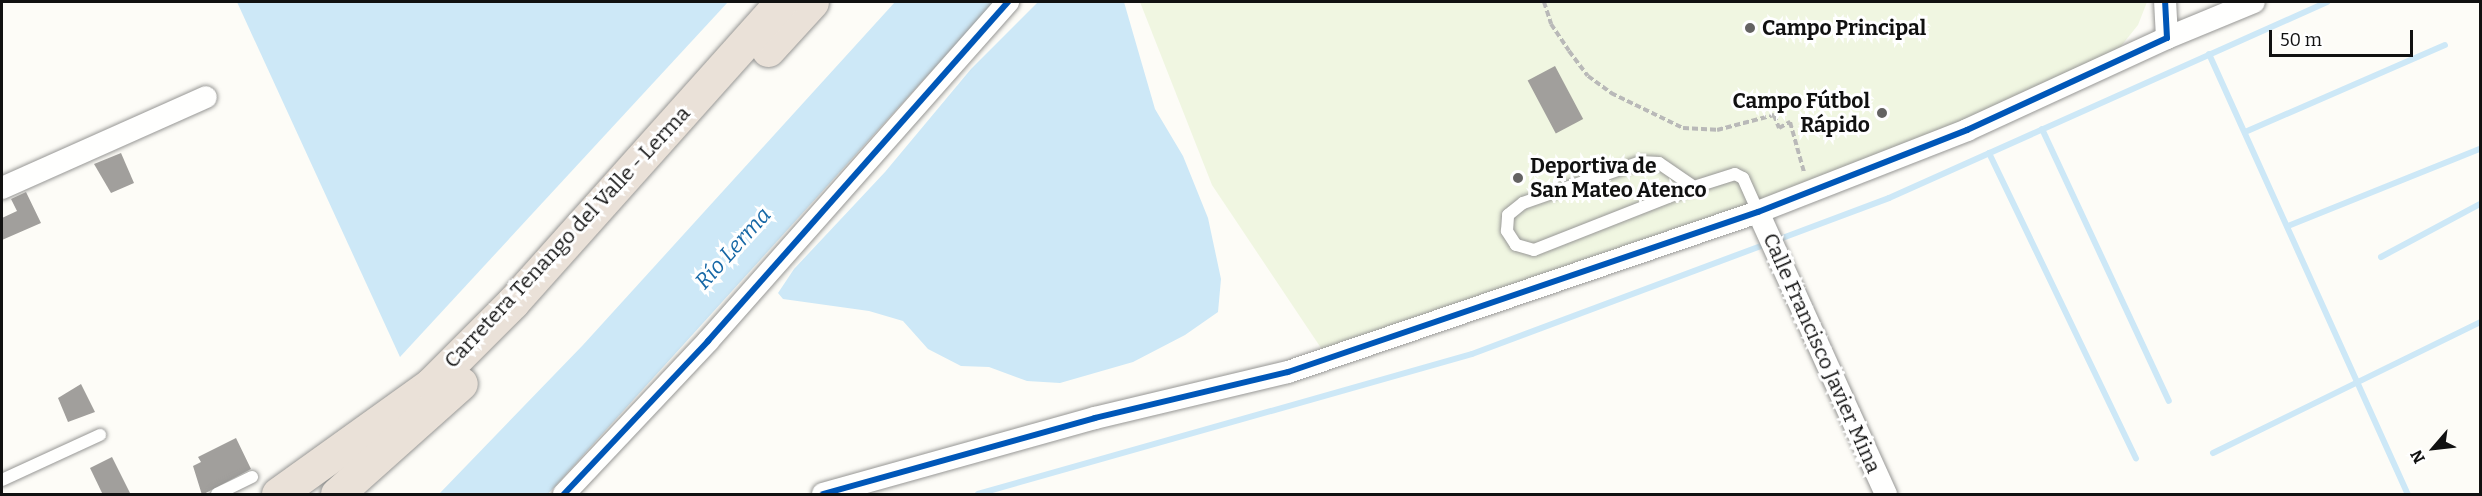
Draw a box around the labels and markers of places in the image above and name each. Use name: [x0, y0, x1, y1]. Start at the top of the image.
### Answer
place label: Campo Principal: [1762, 15, 1926, 41]
marker: Campo Principal: [1743, 21, 1757, 35]
place label: Campo Fútbol Rápido: [1733, 88, 1870, 138]
marker: Campo Fútbol Rápido: [1875, 106, 1889, 120]
place label: Deportiva de San Mateo Atenco: [1530, 153, 1707, 203]
marker: Deportiva de San Mateo Atenco: [1511, 171, 1525, 185]

